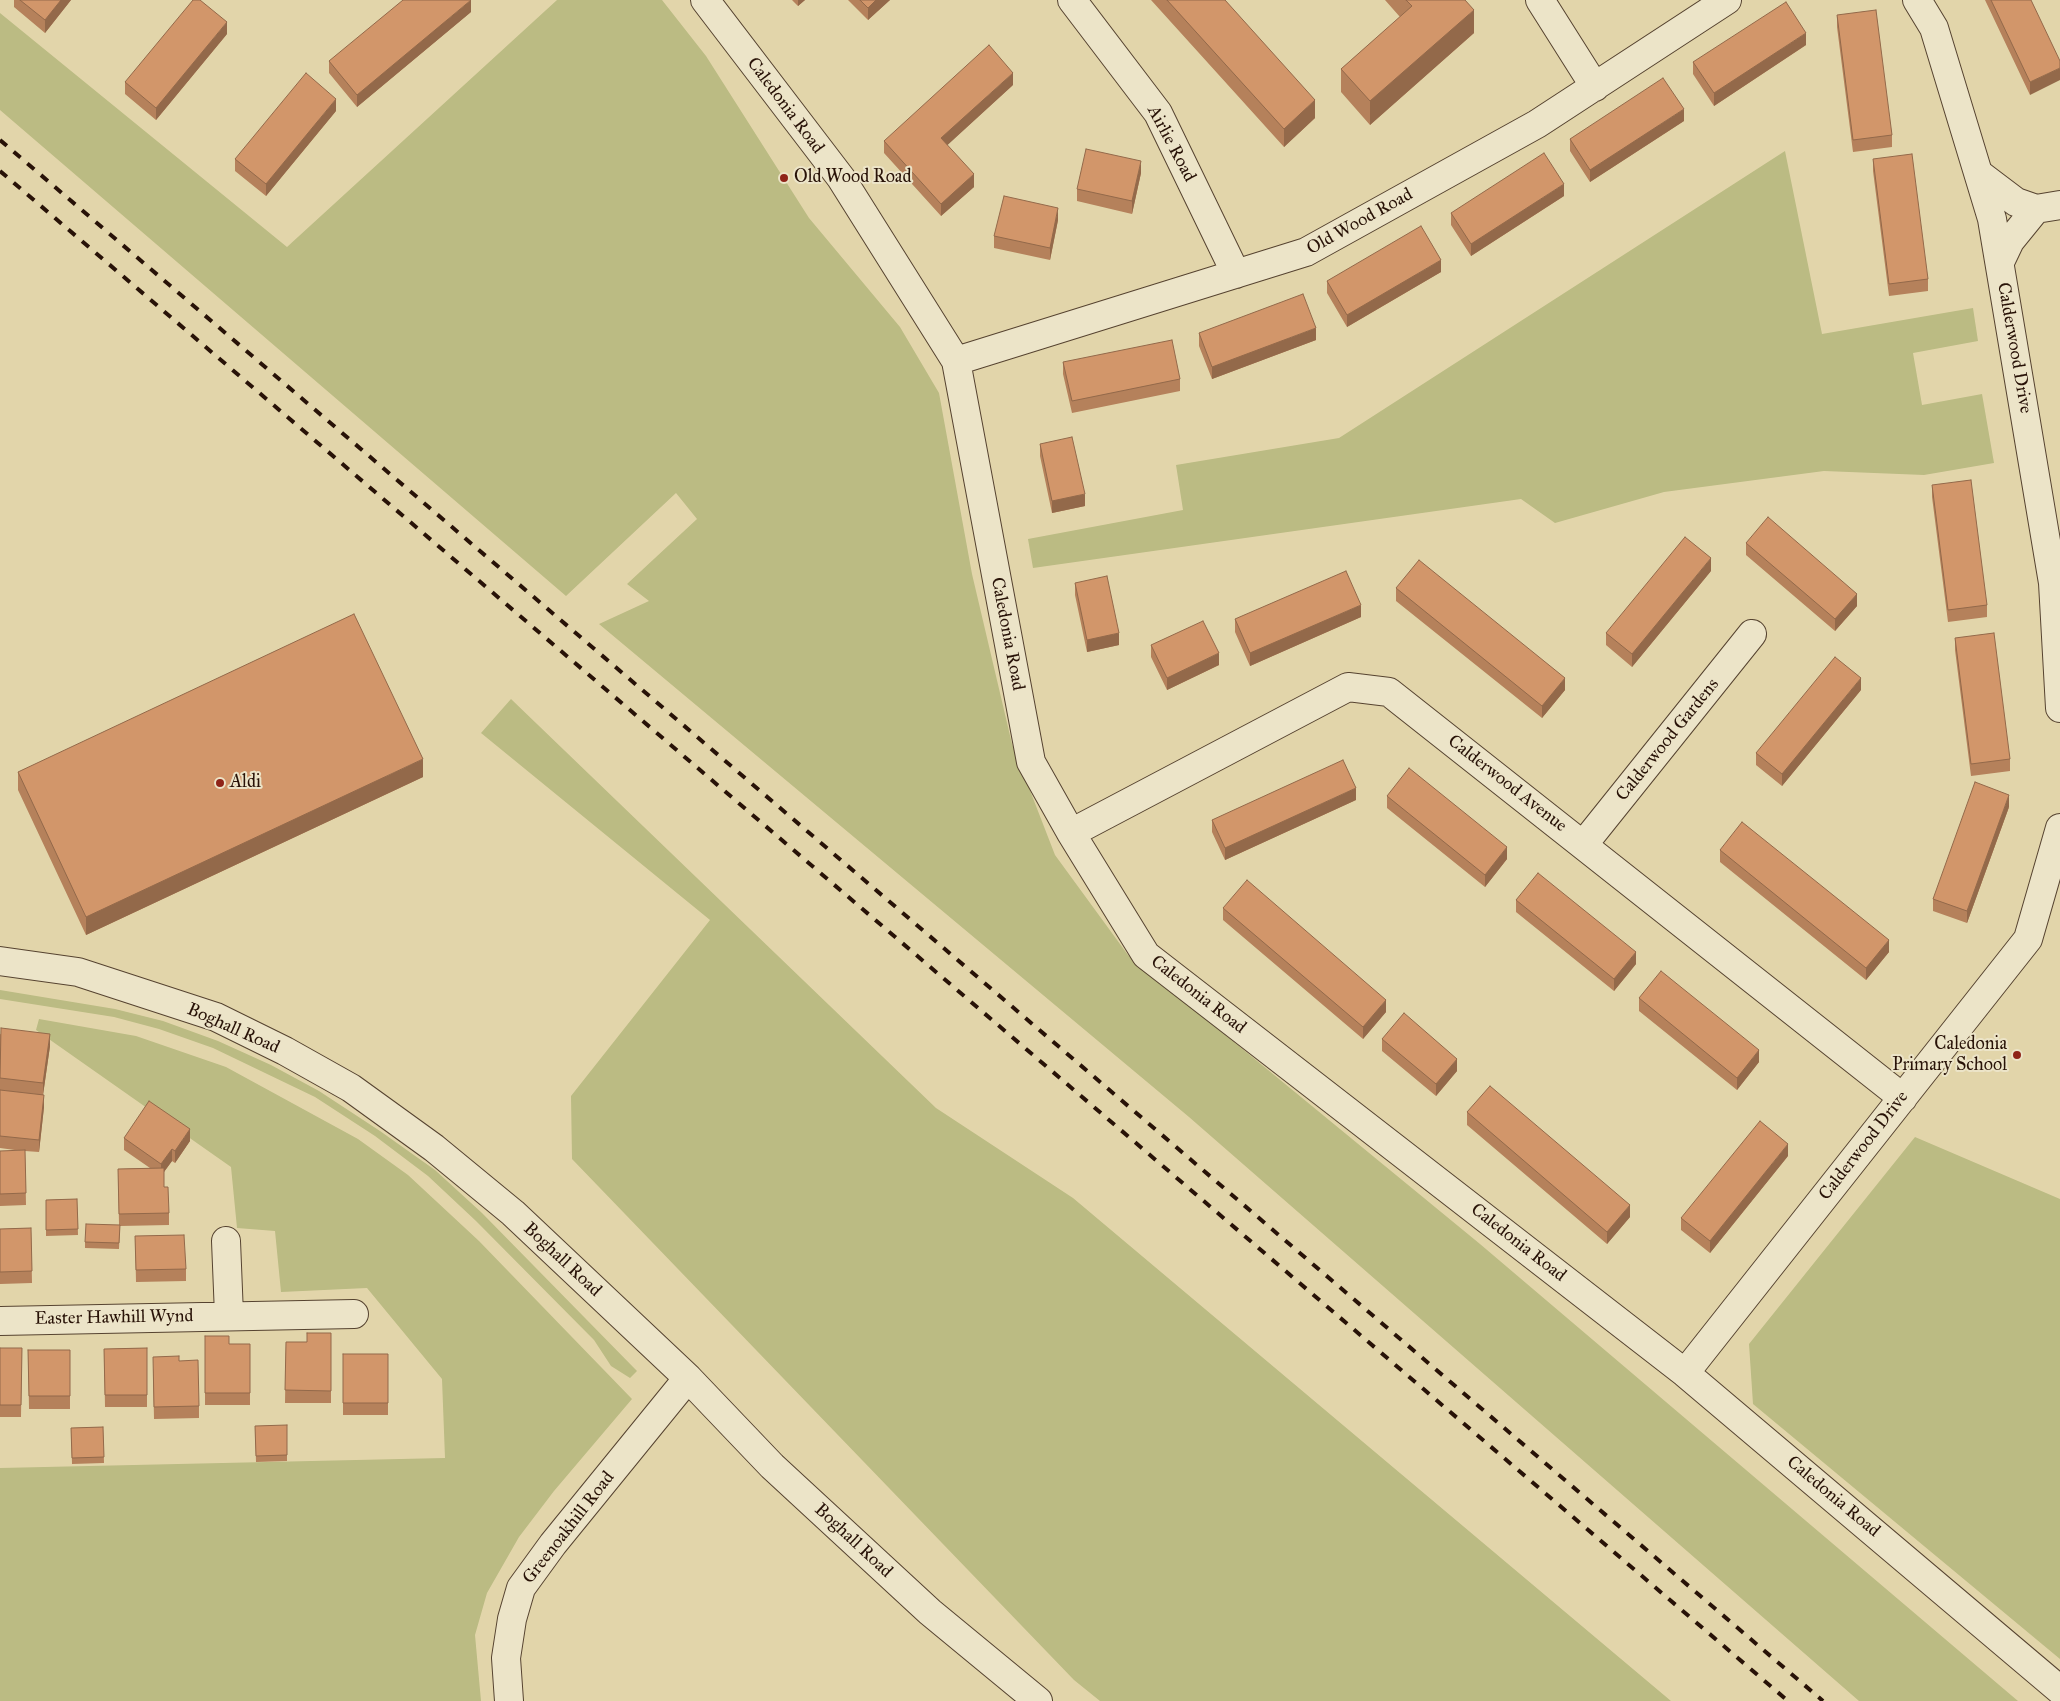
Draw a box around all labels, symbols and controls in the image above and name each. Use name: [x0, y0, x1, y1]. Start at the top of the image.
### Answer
street label: Caledonia Road: [742, 54, 828, 158]
street label: Airlie Road: [1142, 102, 1200, 186]
place label: Old Wood Road: [794, 167, 911, 189]
marker: Old Wood Road: [778, 172, 790, 184]
street label: Old Wood Road: [1303, 184, 1417, 260]
street label: Calderwood Drive: [1992, 281, 2036, 415]
street label: Caledonia Road: [985, 576, 1029, 692]
street label: Calderwood Gardens: [1612, 674, 1724, 806]
street label: Calderwood Avenue: [1443, 731, 1571, 837]
place label: Aldi: [230, 772, 261, 794]
marker: Aldi: [214, 777, 226, 789]
street label: Caledonia Road: [1146, 951, 1250, 1039]
street label: Boghall Road: [183, 999, 283, 1059]
place label: Caledonia Primary School: [1892, 1034, 2007, 1076]
marker: Caledonia Primary School: [2011, 1049, 2023, 1061]
street label: Calderwood Drive: [1815, 1087, 1913, 1205]
street label: Caledonia Road: [1466, 1199, 1570, 1287]
street label: Boghall Road: [518, 1218, 606, 1302]
street label: Easter Hawhill Wynd: [34, 1306, 194, 1330]
street label: Caledonia Road: [1782, 1452, 1884, 1542]
street label: Greenoakhill Road: [518, 1468, 620, 1588]
street label: Boghall Road: [809, 1499, 897, 1583]

